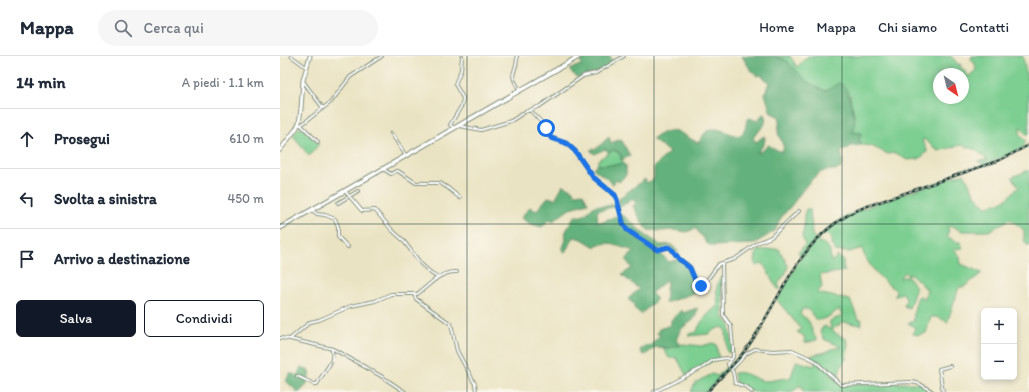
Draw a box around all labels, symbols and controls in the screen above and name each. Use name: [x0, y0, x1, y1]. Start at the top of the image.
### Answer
search box: [98, 10, 378, 46]
text: Mappa: [20, 16, 74, 39]
icon: search: [112, 17, 134, 39]
text: Cerca qui: [144, 19, 204, 37]
text: Home: [759, 19, 794, 36]
text: Mappa: [816, 19, 856, 36]
text: Chi siamo: [878, 19, 937, 36]
text: Contatti: [959, 19, 1009, 36]
north arrow: [933, 68, 969, 104]
text: 14 min: [16, 72, 66, 92]
text: A piedi · 1.1 km: [182, 75, 264, 90]
route start: [537, 119, 555, 137]
icon: ahead: [16, 128, 38, 150]
text: Prosegui: [54, 130, 110, 148]
text: 610 m: [229, 131, 264, 146]
icon: left: [16, 188, 38, 210]
text: Svolta a sinistra: [54, 190, 157, 208]
text: 450 m: [227, 191, 264, 206]
icon: arrive: [16, 248, 38, 270]
text: Arrivo a destinazione: [54, 250, 190, 268]
route end: [692, 277, 710, 295]
button: Salva: [16, 300, 136, 337]
button: Condividi: [144, 300, 264, 337]
map controls: [981, 308, 1017, 380]
button: +: [981, 308, 1017, 344]
button: −: [981, 344, 1017, 380]

